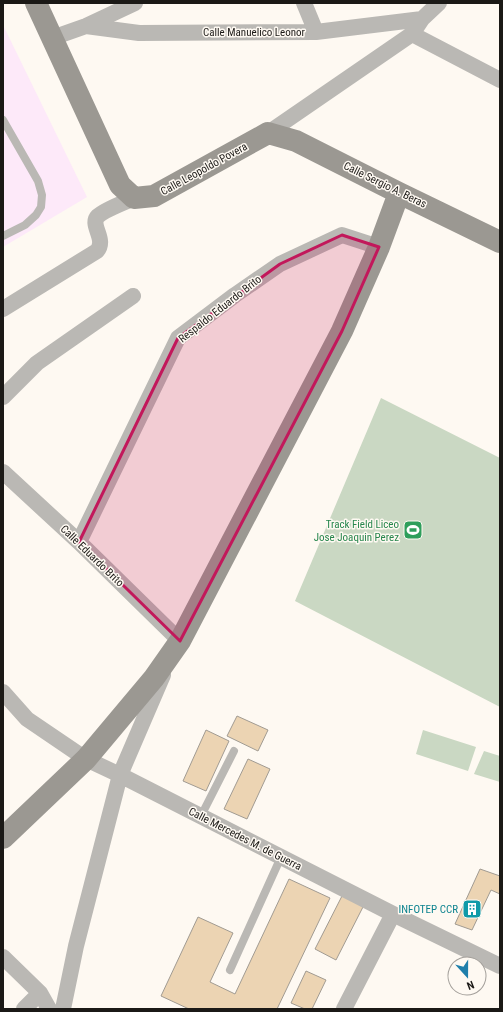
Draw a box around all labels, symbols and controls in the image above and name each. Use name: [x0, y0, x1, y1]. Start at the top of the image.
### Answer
street label: Calle Manuelico Leonor: [203, 26, 306, 39]
street label: Calle Leopoldo Povera: [159, 140, 249, 198]
street label: Calle Sergio A. Beras: [341, 159, 429, 211]
street label: Respaldo Eduardo Brito: [176, 272, 264, 345]
place label: Track Field Liceo Jose Joaquin Perez: [314, 518, 399, 544]
sports icon: Track Field Liceo Jose Joaquin Perez: [402, 519, 424, 541]
street label: Calle Eduardo Brito: [58, 523, 127, 590]
street label: Calle Mercedes M. de Guerra: [186, 805, 304, 873]
building icon: INFOTEP CCR: [461, 898, 483, 920]
place label: INFOTEP CCR: [399, 903, 458, 916]
north arrow: [447, 956, 487, 996]
text: N: [465, 978, 476, 992]

